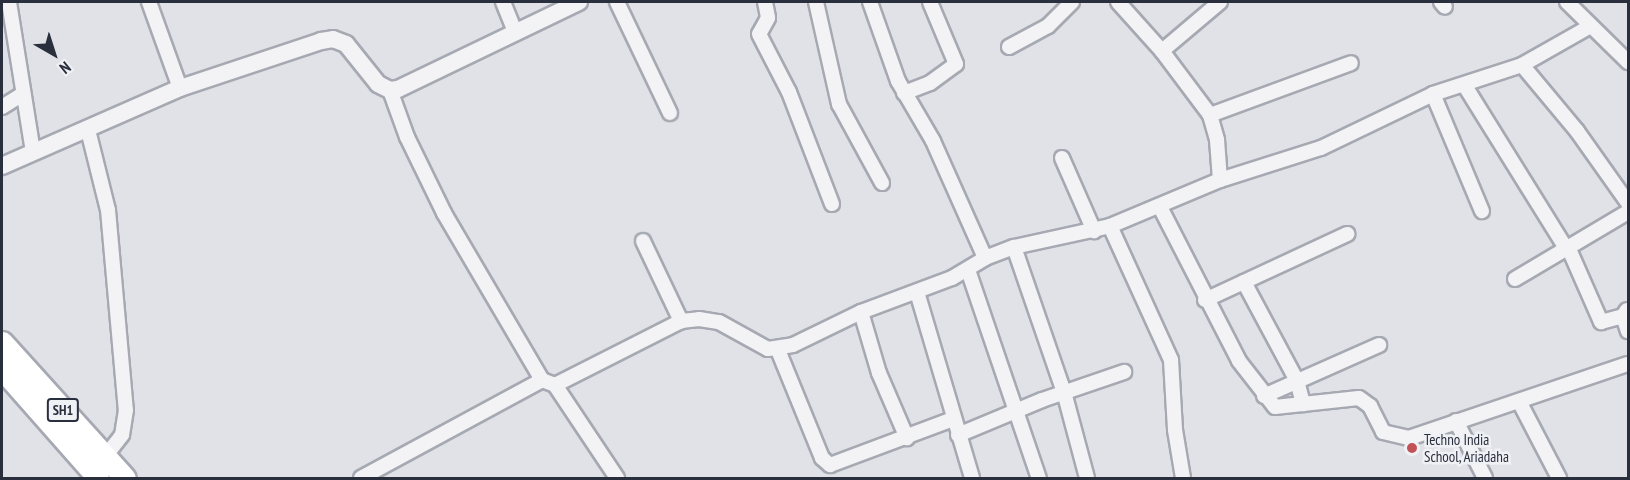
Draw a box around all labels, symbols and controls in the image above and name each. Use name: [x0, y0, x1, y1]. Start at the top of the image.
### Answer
north arrow: [24, 24, 84, 84]
text: N: [56, 57, 75, 78]
road number: SH1: [46, 399, 80, 421]
place label: Techno India School, Ariadaha: [1424, 430, 1510, 465]
marker: Techno India School, Ariadaha: [1405, 441, 1419, 455]

